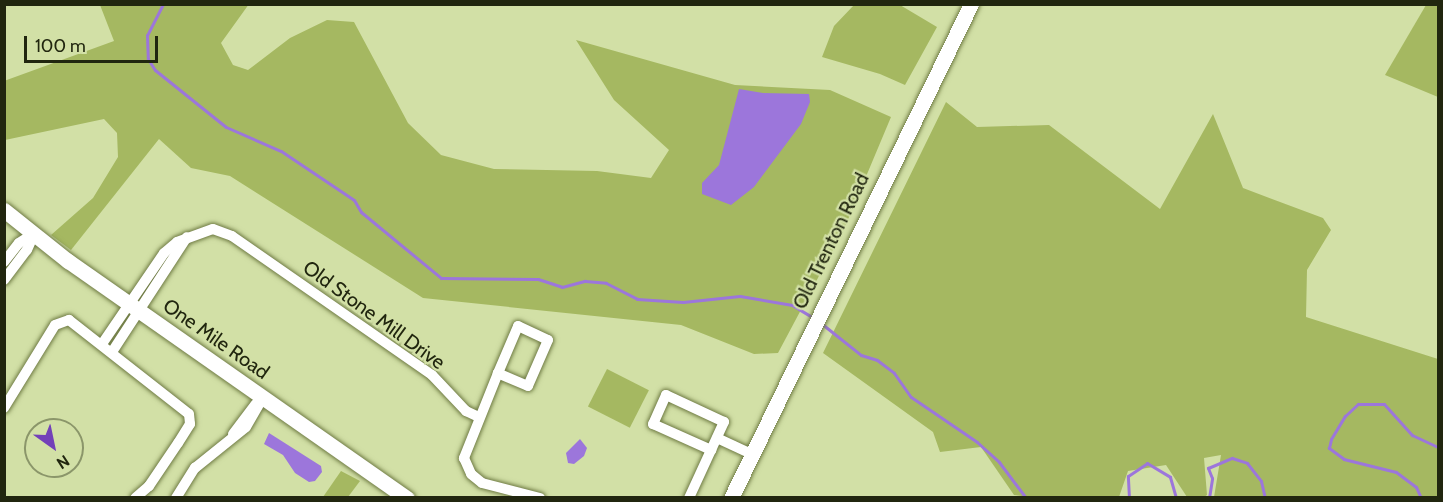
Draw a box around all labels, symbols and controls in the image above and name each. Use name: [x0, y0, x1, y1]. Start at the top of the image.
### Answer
scale bar: [27, 24, 160, 62]
text: 100 m: [35, 35, 86, 57]
street label: Old Trenton Road: [788, 169, 874, 313]
street label: Old Stone Mill Drive: [298, 255, 450, 375]
street label: One Mile Road: [158, 294, 274, 384]
north arrow: [24, 418, 84, 478]
text: N: [53, 451, 73, 473]

